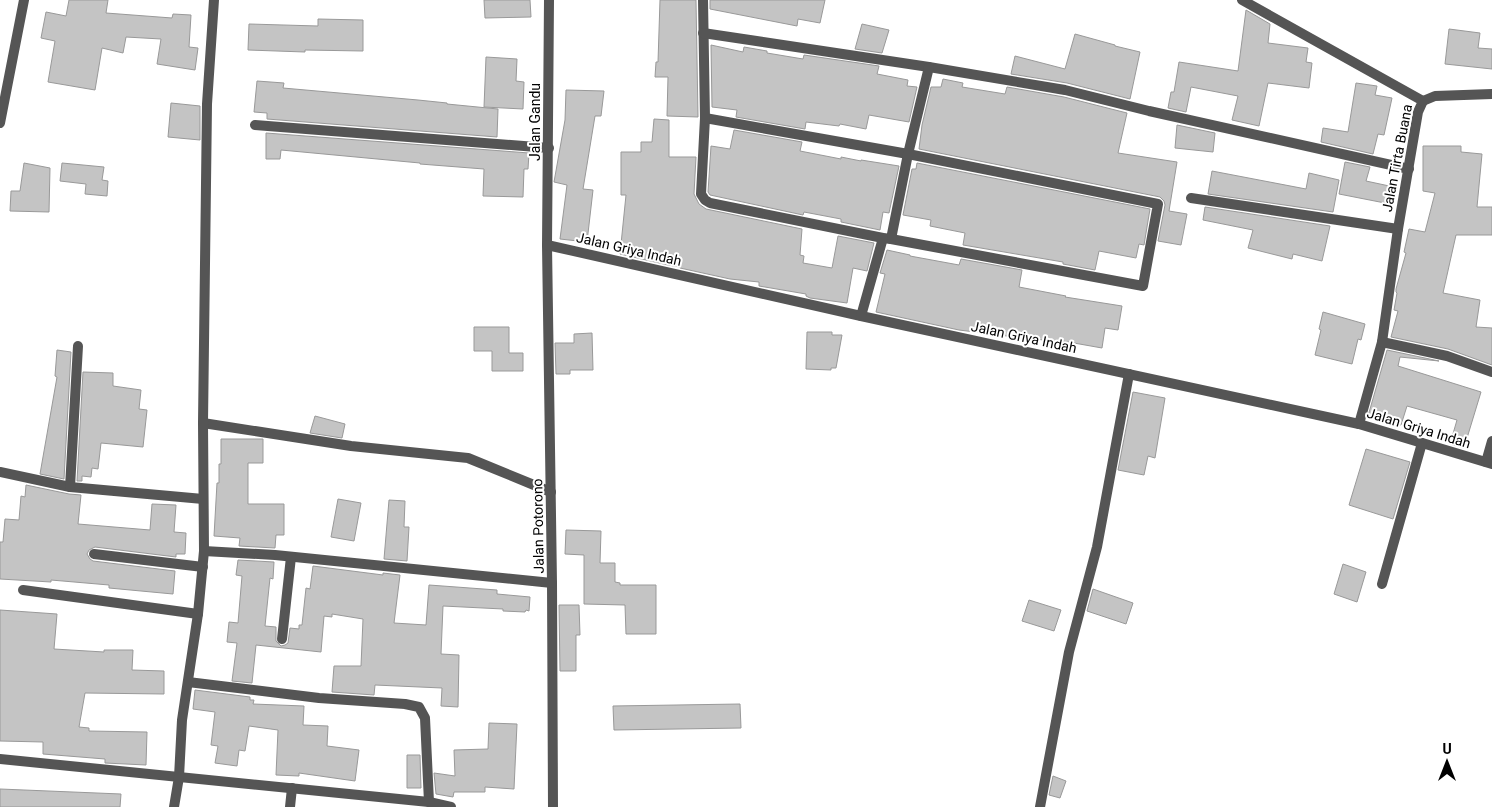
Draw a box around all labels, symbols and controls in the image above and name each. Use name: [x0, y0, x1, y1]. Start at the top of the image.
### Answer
street label: Jalan Gandu: [527, 83, 543, 161]
street label: Jalan Tirta Buana: [1379, 103, 1415, 213]
street label: Jalan Griya Indah: [575, 229, 683, 269]
street label: Jalan Griya Indah: [970, 318, 1078, 356]
street label: Jalan Griya Indah: [1365, 405, 1473, 451]
street label: Jalan Potorono: [529, 478, 547, 574]
north arrow: [1422, 737, 1472, 787]
text: U: [1442, 741, 1452, 757]

